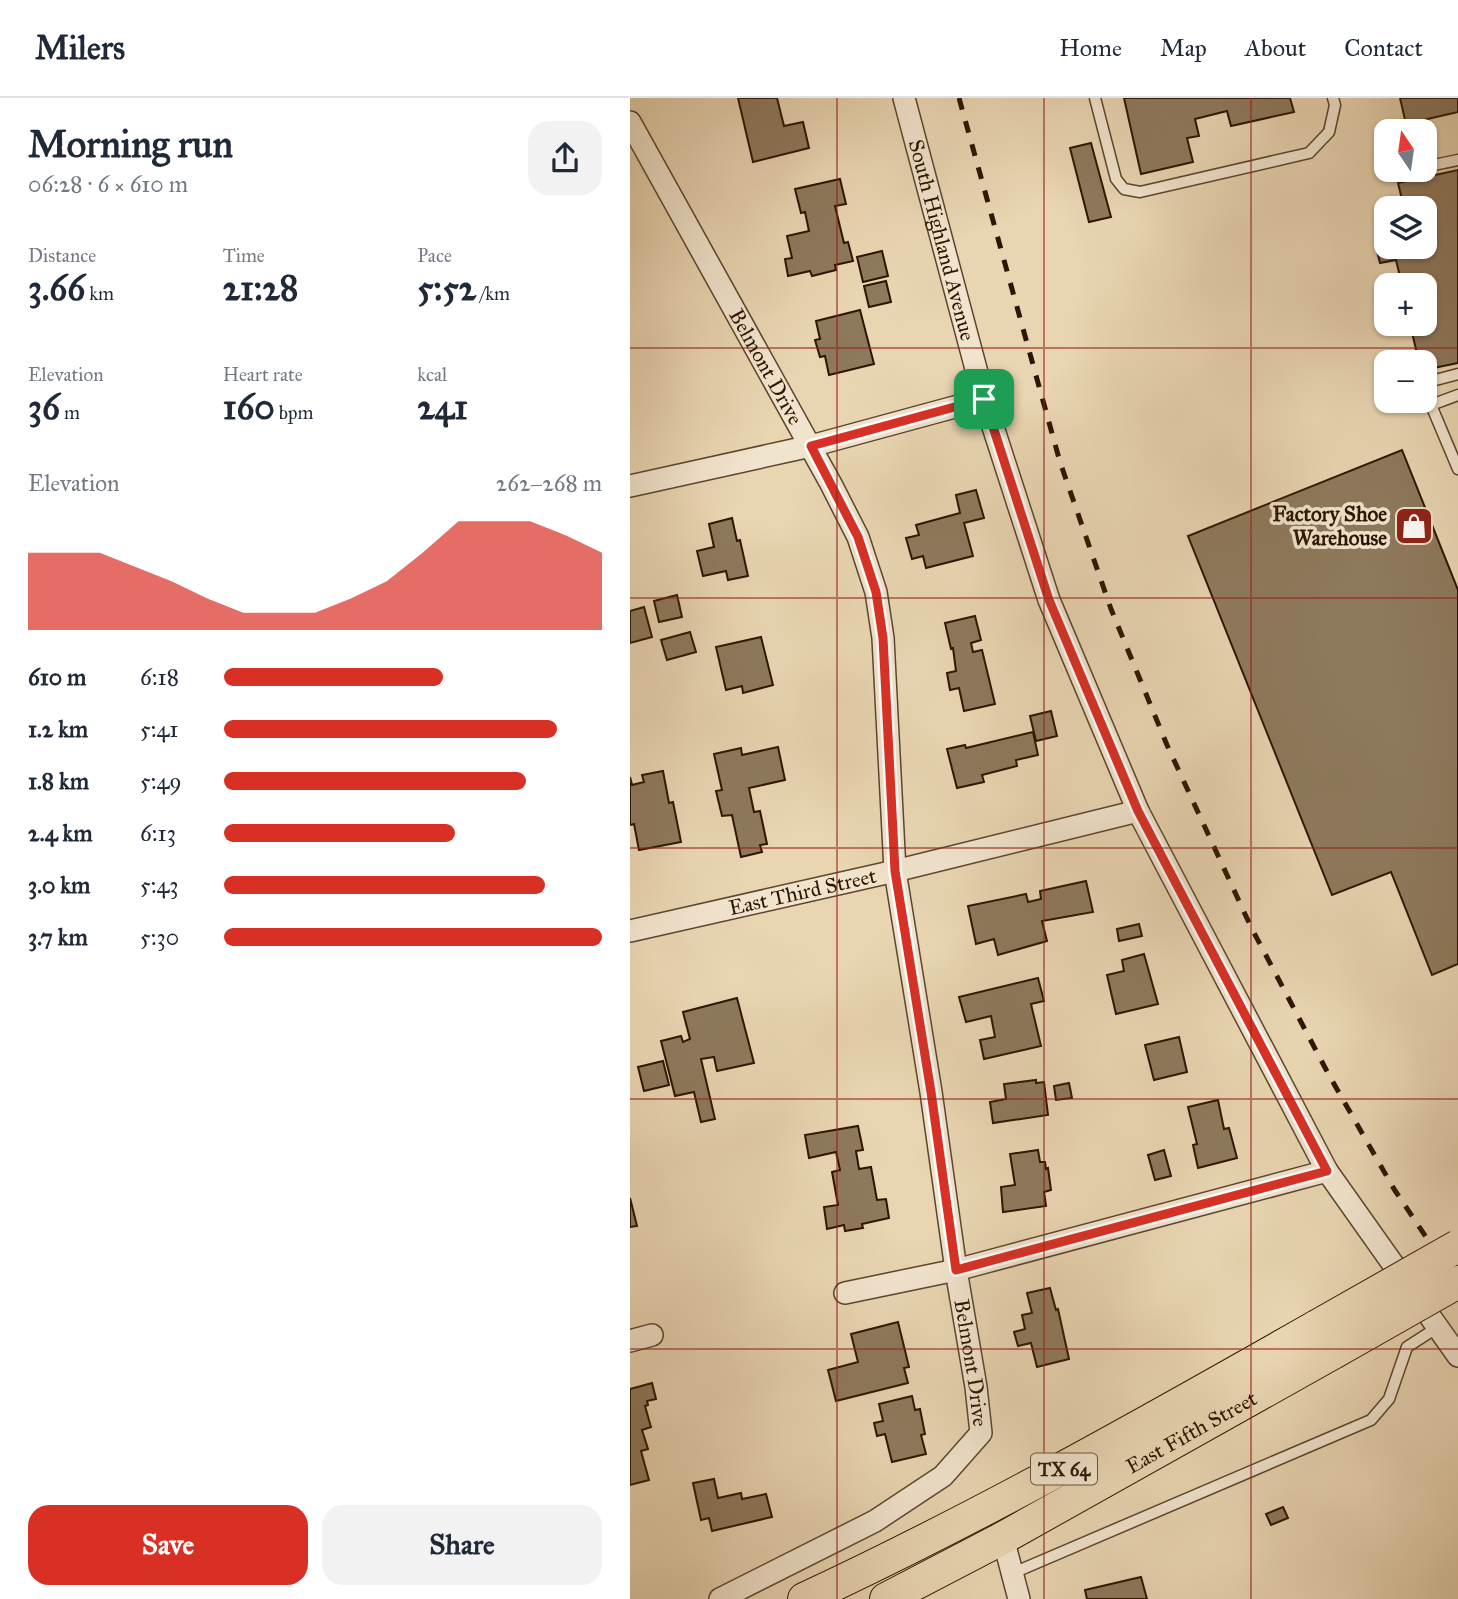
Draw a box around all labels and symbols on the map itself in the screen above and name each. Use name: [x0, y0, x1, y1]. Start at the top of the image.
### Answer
north arrow: [1374, 119, 1437, 182]
street label: South Highland Avenue: [903, 137, 981, 344]
street label: Belmont Drive: [723, 304, 809, 429]
pin: [954, 369, 1014, 429]
place label: Factory Shoe Warehouse: [1273, 501, 1387, 551]
shop icon: Factory Shoe Warehouse: [1393, 505, 1435, 547]
street label: East Third Street: [726, 862, 879, 921]
street label: Belmont Drive: [948, 1297, 993, 1428]
street label: East Fifth Street: [1121, 1385, 1262, 1479]
road number: TX 64: [1031, 1454, 1097, 1484]

